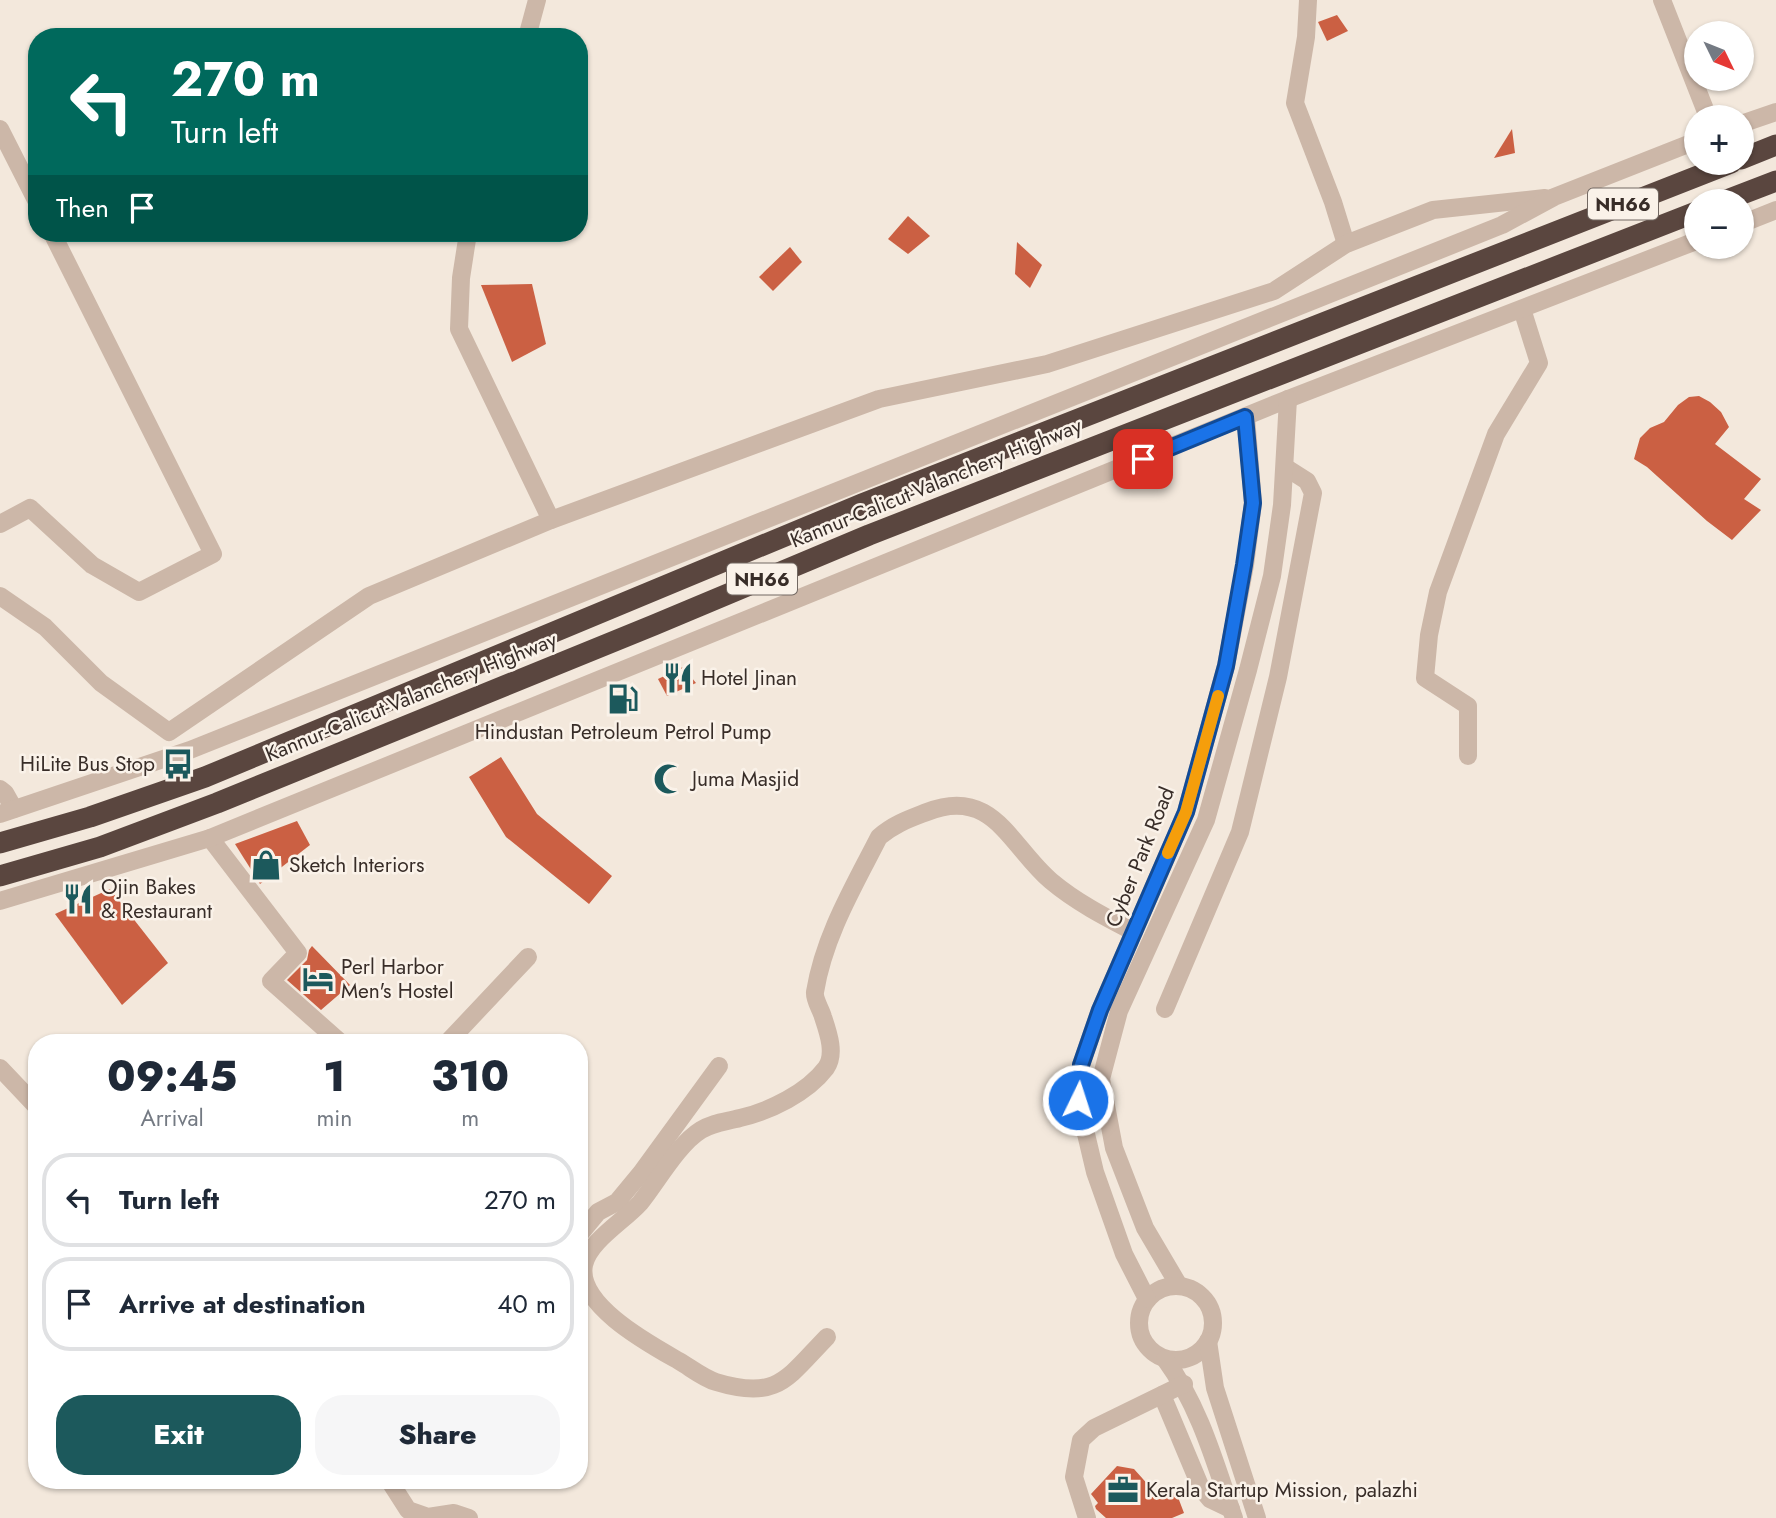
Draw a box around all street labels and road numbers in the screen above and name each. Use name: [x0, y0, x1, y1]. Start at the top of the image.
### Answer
road number: NH66: [1588, 188, 1658, 220]
street label: Kannur-Calicut-Valanchery Highway: [786, 410, 1087, 555]
road number: NH66: [727, 564, 797, 594]
street label: Kannur-Calicut-Valanchery Highway: [261, 624, 562, 769]
street label: Cyber Park Road: [1098, 782, 1182, 932]

